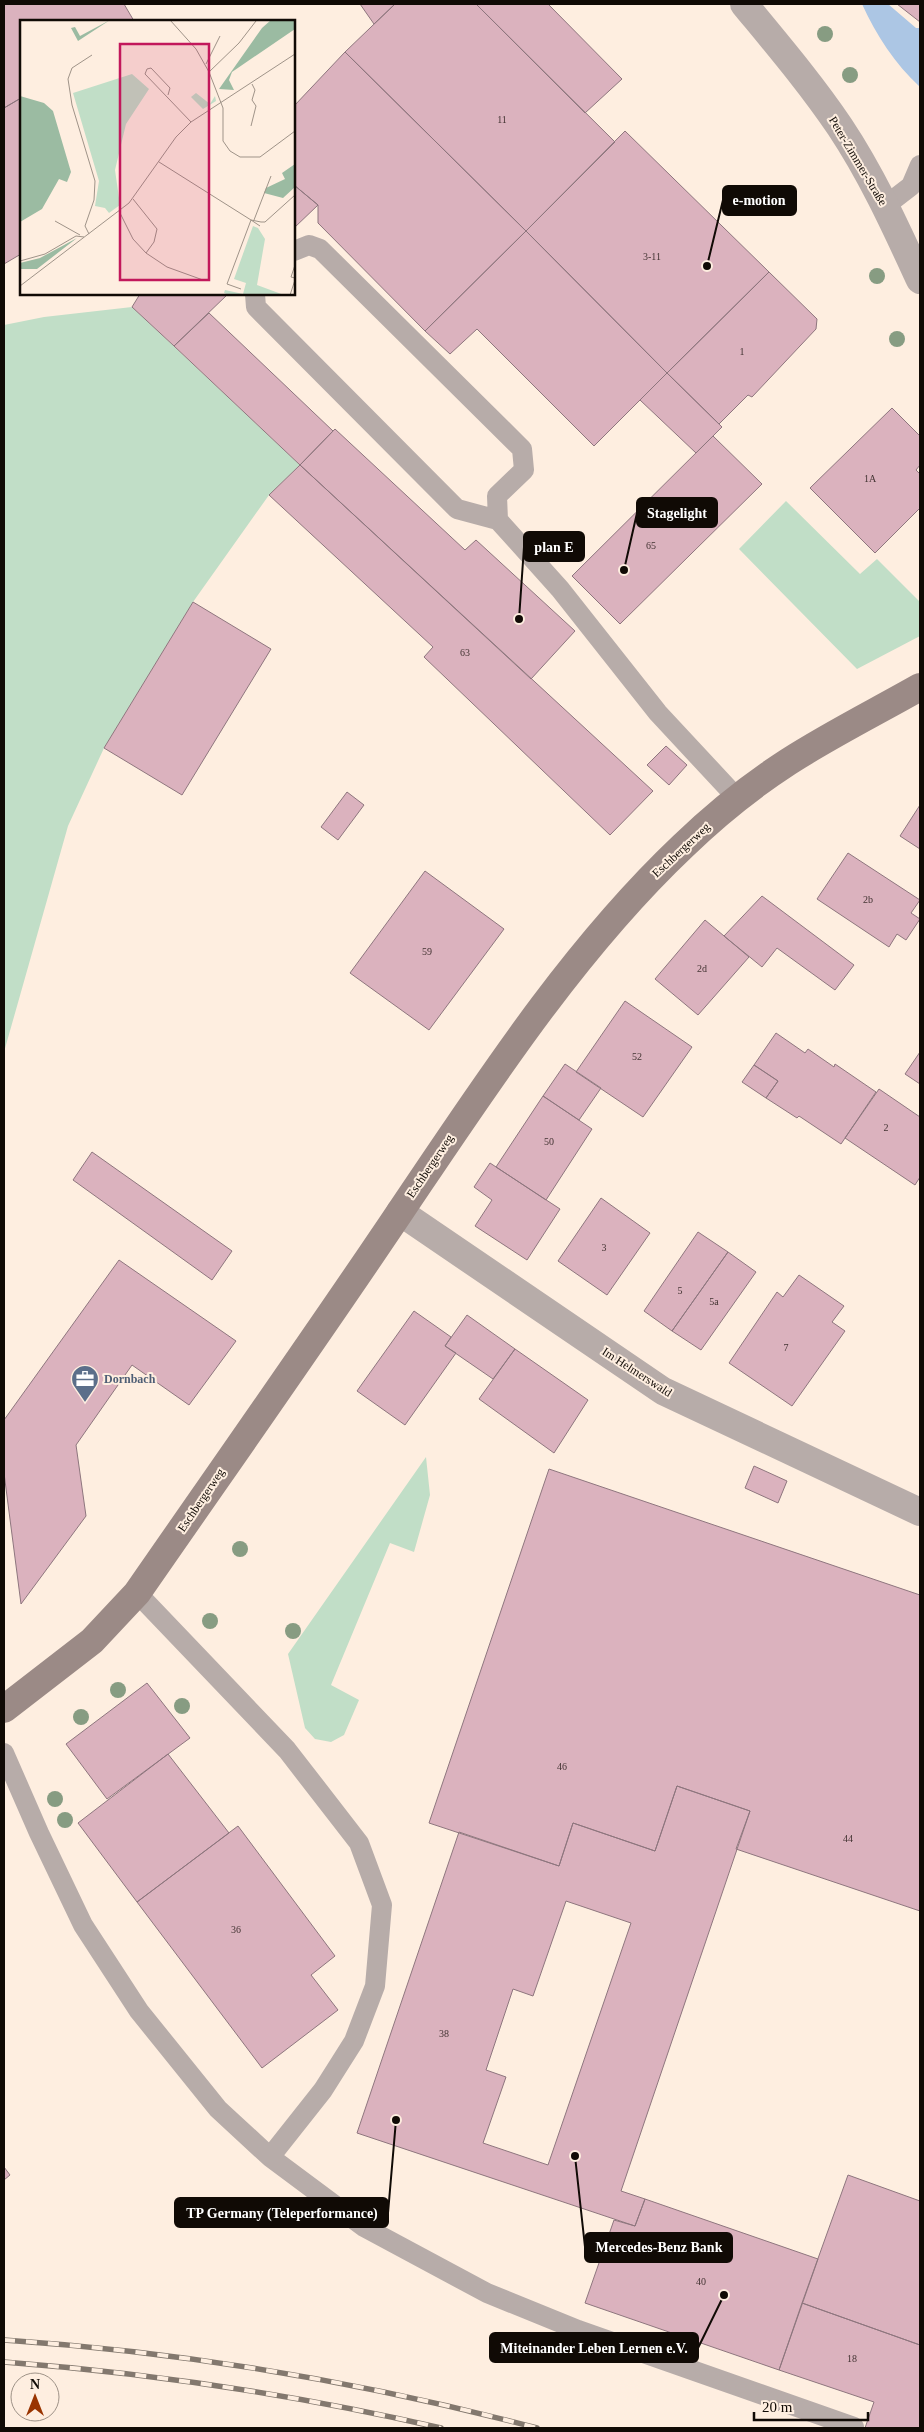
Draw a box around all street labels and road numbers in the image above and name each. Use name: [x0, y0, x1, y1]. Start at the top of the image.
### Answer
street label: Peter-Zimmer-Straße: [826, 114, 890, 208]
street label: Eschbergerweg: [649, 820, 713, 880]
street label: Eschbergerweg: [404, 1132, 456, 1200]
street label: Im Helmerswald: [600, 1344, 674, 1400]
street label: Eschbergerweg: [175, 1466, 227, 1534]

